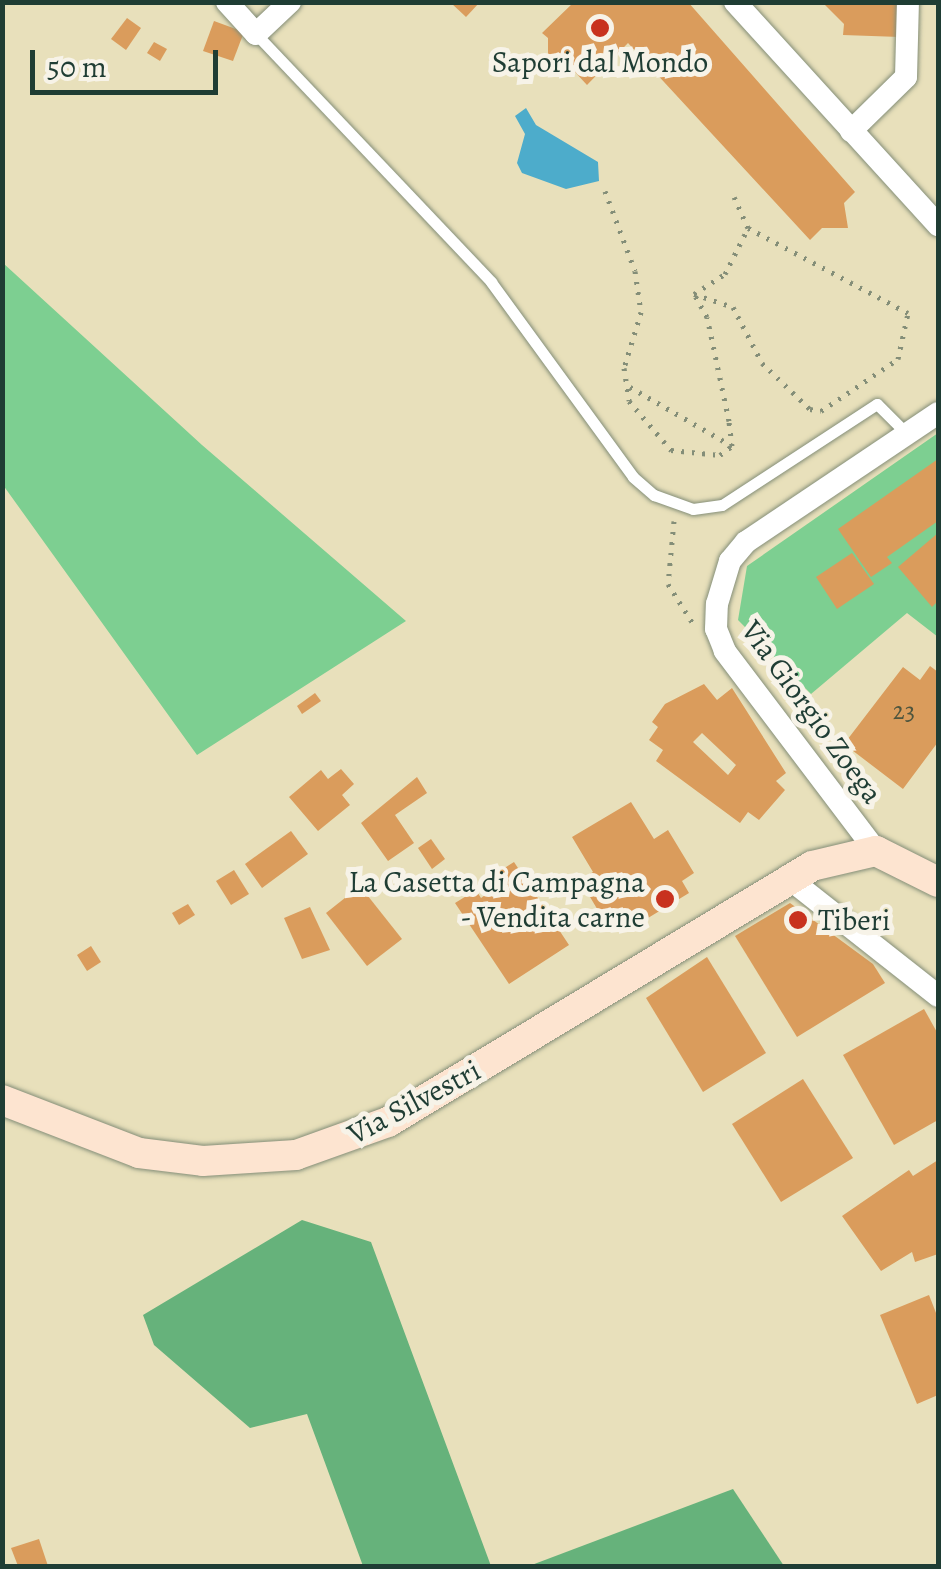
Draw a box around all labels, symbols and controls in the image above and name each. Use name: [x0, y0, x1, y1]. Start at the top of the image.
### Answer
marker: Sapori dal Mondo: [589, 17, 611, 39]
scale bar: [35, 30, 222, 92]
place label: Sapori dal Mondo: [492, 44, 708, 80]
text: 50 m: [47, 47, 107, 87]
street label: Via Giorgio Zoega: [734, 614, 890, 810]
house number: 23: [893, 696, 915, 726]
place label: La Casetta di Campagna - Vendita carne: [348, 864, 645, 934]
marker: La Casetta di Campagna - Vendita carne: [654, 888, 676, 910]
place label: Tiberi: [818, 902, 891, 938]
marker: Tiberi: [787, 909, 809, 931]
street label: Via Silvestri: [342, 1052, 486, 1152]

